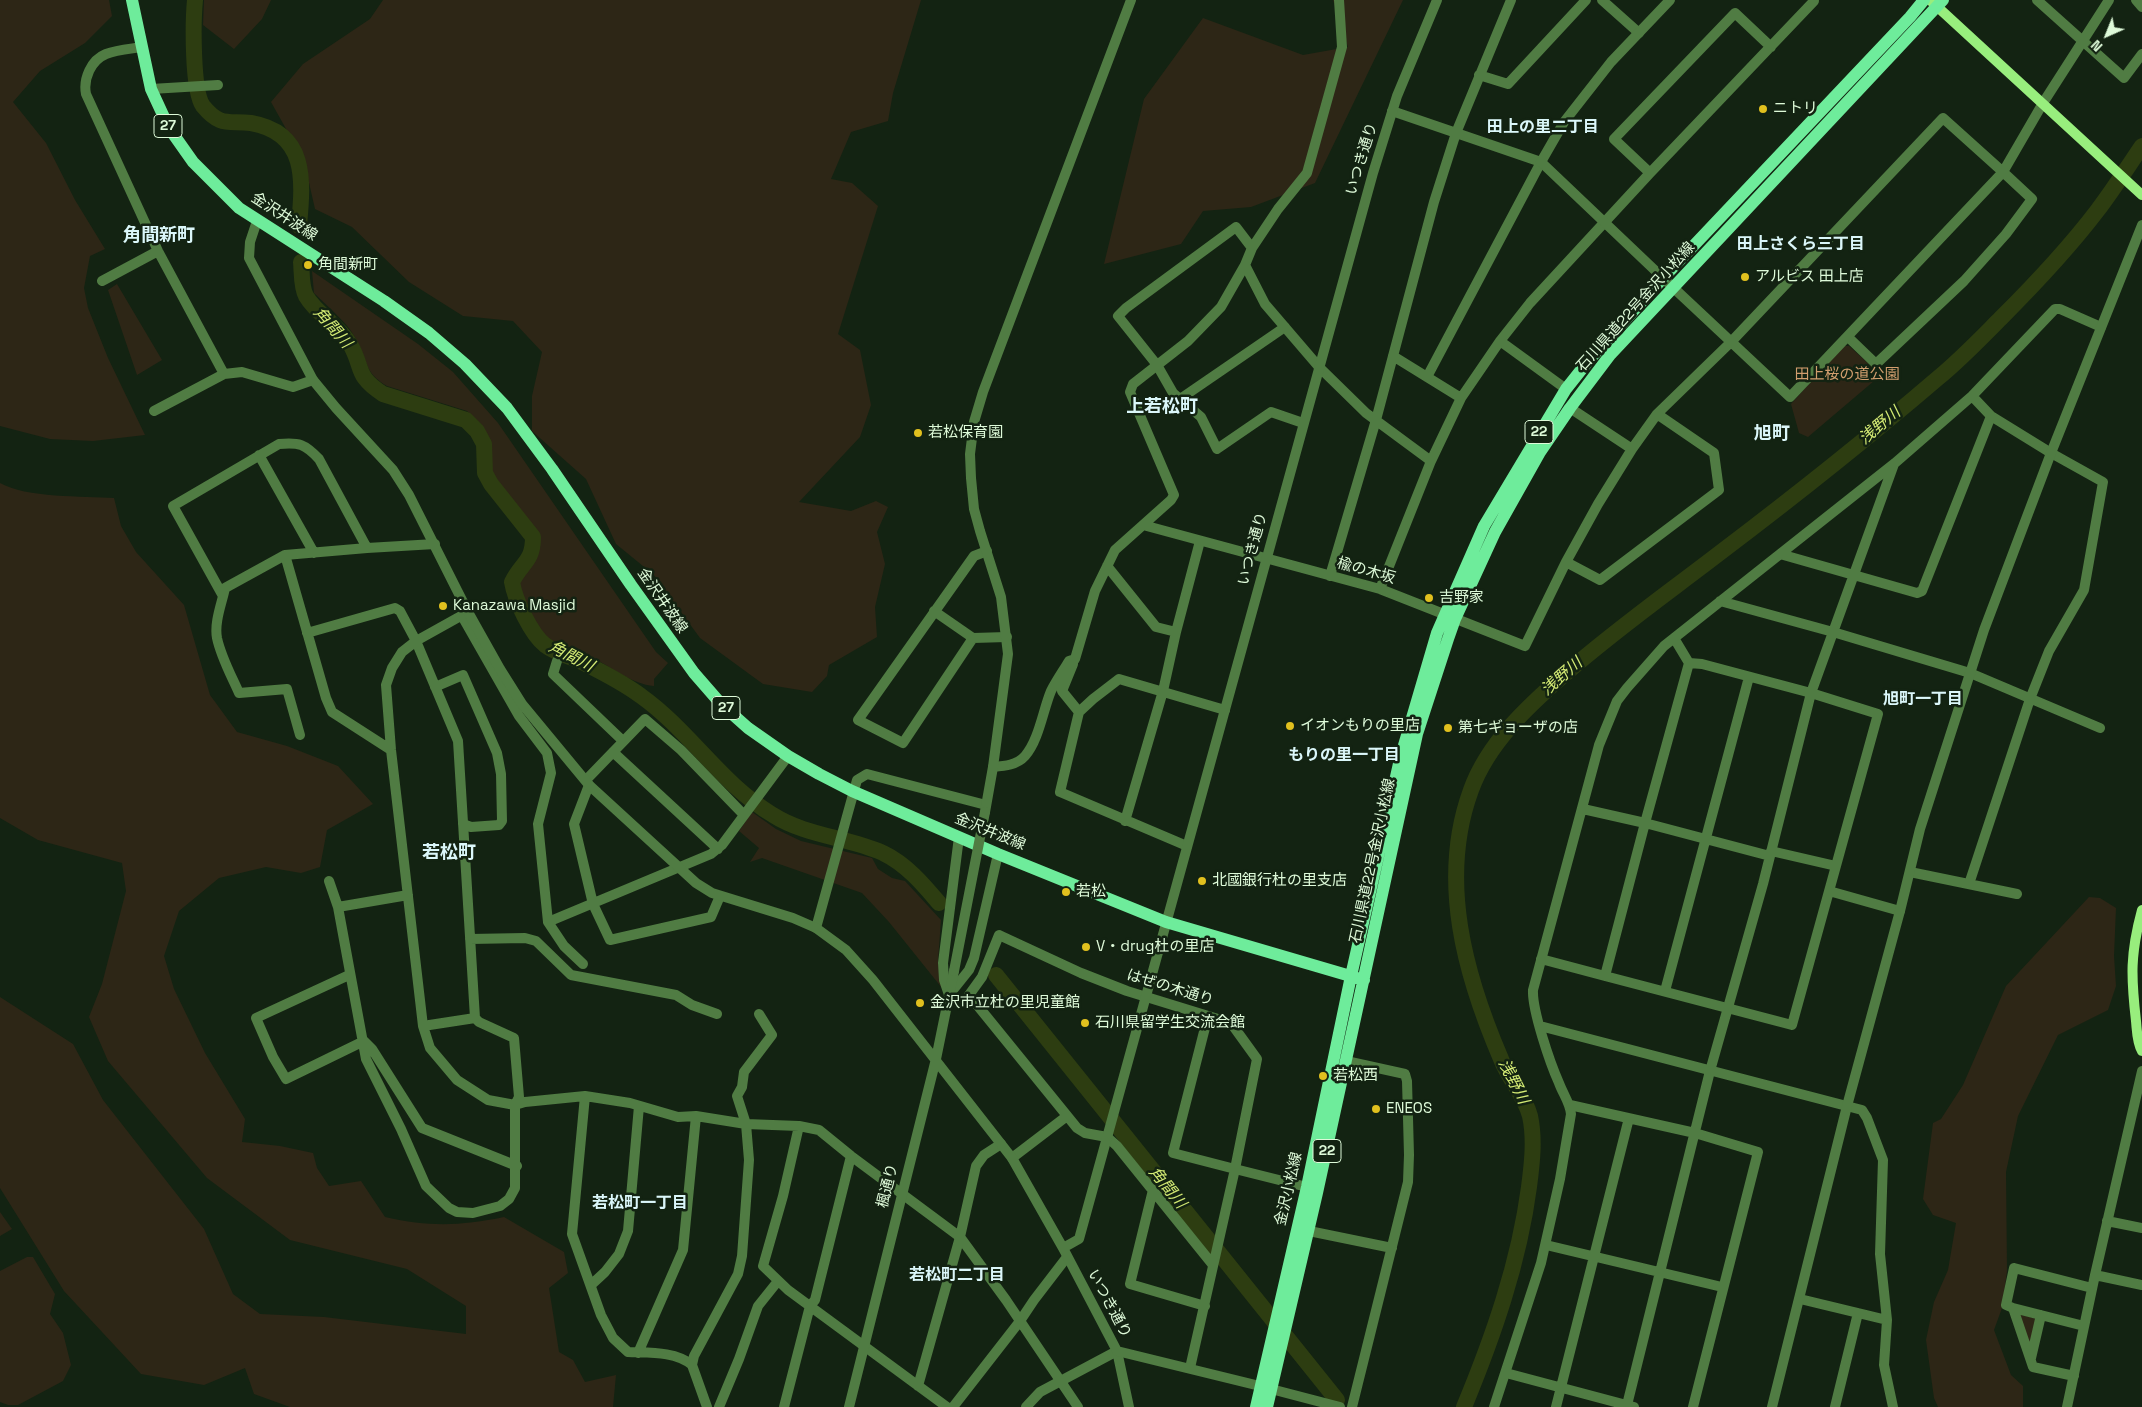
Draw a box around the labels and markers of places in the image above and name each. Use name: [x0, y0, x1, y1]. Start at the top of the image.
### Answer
place label: ニトリ: [1773, 100, 1818, 118]
marker: ニトリ: [1757, 103, 1769, 115]
place label: 角間新町: [318, 256, 378, 274]
marker: 角間新町: [302, 259, 314, 271]
place label: アルビス 田上店: [1755, 268, 1864, 286]
marker: アルビス 田上店: [1739, 271, 1751, 283]
place label: 若松保育園: [928, 424, 1003, 442]
marker: 若松保育園: [912, 427, 924, 439]
place label: 吉野家: [1439, 589, 1484, 607]
marker: 吉野家: [1423, 592, 1435, 604]
place label: Kanazawa Masjid: [453, 597, 576, 615]
marker: Kanazawa Masjid: [437, 600, 449, 612]
place label: イオンもりの里店: [1300, 717, 1420, 735]
place label: 第七ギョーザの店: [1458, 719, 1578, 737]
marker: イオンもりの里店: [1284, 720, 1296, 732]
marker: 第七ギョーザの店: [1442, 722, 1454, 734]
place label: 北國銀行杜の里支店: [1212, 872, 1347, 890]
marker: 北國銀行杜の里支店: [1196, 875, 1208, 887]
place label: 若松: [1076, 883, 1106, 901]
marker: 若松: [1060, 886, 1072, 898]
place label: V・drug杜の里店: [1096, 938, 1214, 956]
marker: V・drug杜の里店: [1080, 941, 1092, 953]
place label: 金沢市立杜の里児童館: [930, 994, 1080, 1012]
marker: 金沢市立杜の里児童館: [914, 997, 926, 1009]
place label: 石川県留学生交流会館: [1095, 1014, 1245, 1032]
marker: 石川県留学生交流会館: [1079, 1017, 1091, 1029]
place label: 若松西: [1333, 1067, 1378, 1085]
marker: 若松西: [1317, 1070, 1329, 1082]
place label: ENEOS: [1386, 1100, 1432, 1118]
marker: ENEOS: [1370, 1103, 1382, 1115]

